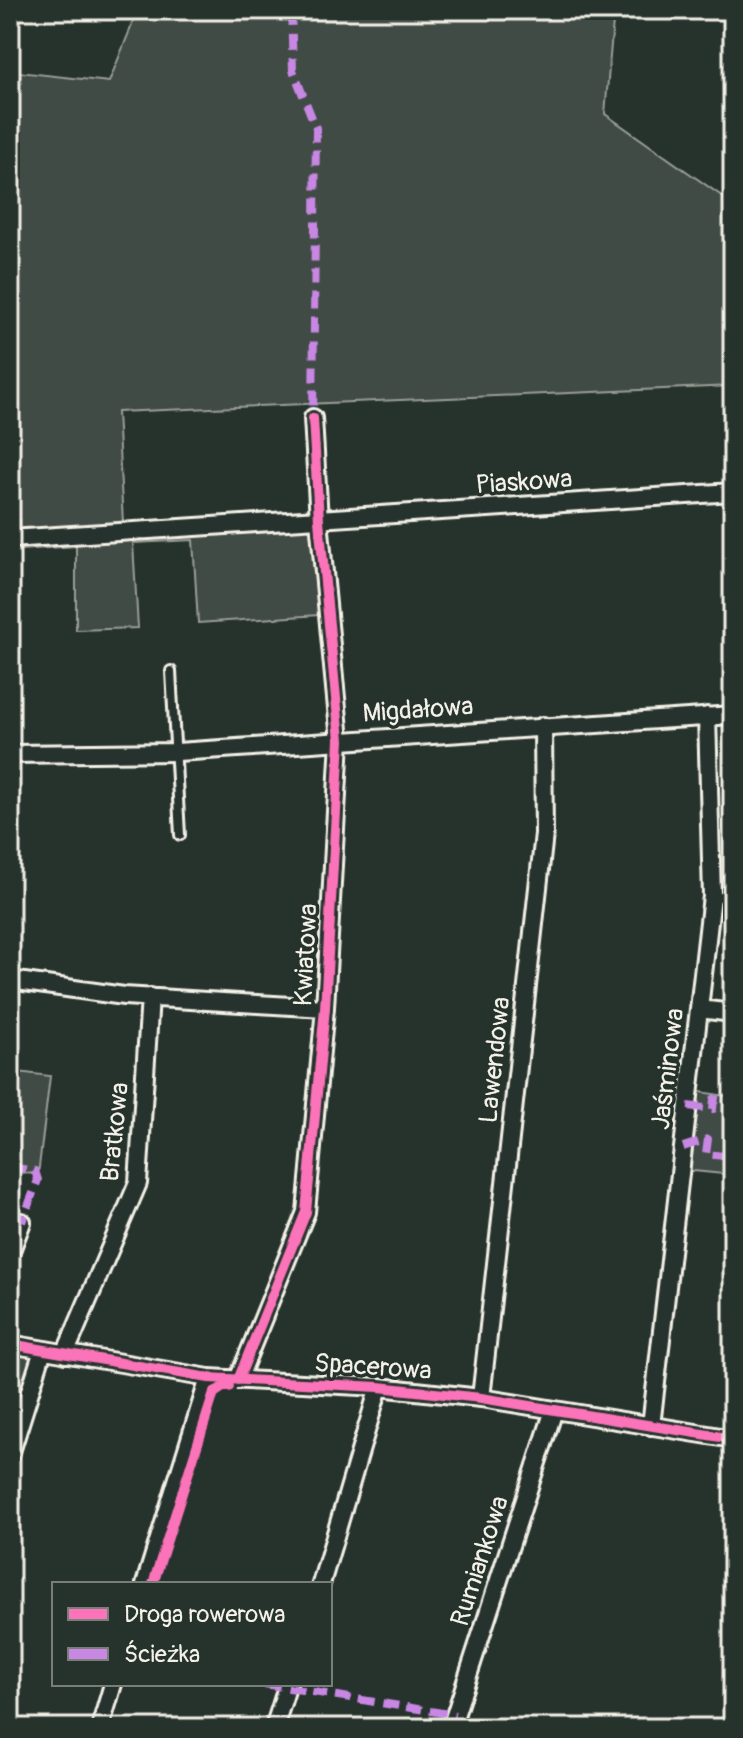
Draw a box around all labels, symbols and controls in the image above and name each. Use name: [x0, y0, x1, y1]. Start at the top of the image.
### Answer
street label: Piaskowa: [475, 463, 573, 501]
street label: Migdałowa: [362, 690, 474, 730]
street label: Kwiatowa: [287, 903, 325, 1007]
street label: Lawendowa: [472, 995, 518, 1125]
street label: Jaśminowa: [645, 1006, 691, 1132]
street label: Bratkowa: [94, 1081, 136, 1183]
street label: Spacerowa: [313, 1347, 433, 1387]
street label: Rumiankowa: [444, 1492, 516, 1630]
legend: [52, 1582, 332, 1686]
text: Droga rowerowa: [124, 1600, 285, 1629]
text: Ścieżka: [124, 1640, 200, 1669]

